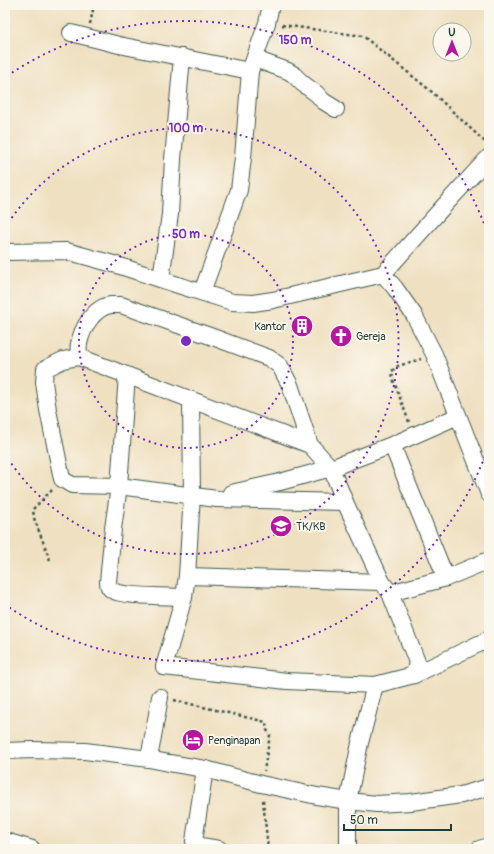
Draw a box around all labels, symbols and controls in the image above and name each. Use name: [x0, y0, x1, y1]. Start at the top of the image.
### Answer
north arrow: [432, 22, 472, 62]
text: U: [448, 26, 456, 39]
text: 150 m: [279, 33, 312, 48]
text: 100 m: [169, 121, 204, 136]
text: 50 m: [172, 227, 200, 242]
building icon: Kantor: [289, 313, 315, 339]
place label: Kantor: [254, 320, 286, 333]
church icon: Gereja: [328, 323, 354, 349]
place label: Gereja: [356, 330, 386, 343]
centre of rings: [179, 334, 193, 348]
school or university icon: TK/KB: [268, 513, 294, 539]
place label: TK/KB: [296, 520, 326, 533]
hotel icon: Penginapan: [180, 727, 206, 753]
place label: Penginapan: [208, 734, 260, 747]
scale bar: [344, 806, 451, 832]
text: 50 m: [350, 813, 378, 828]

